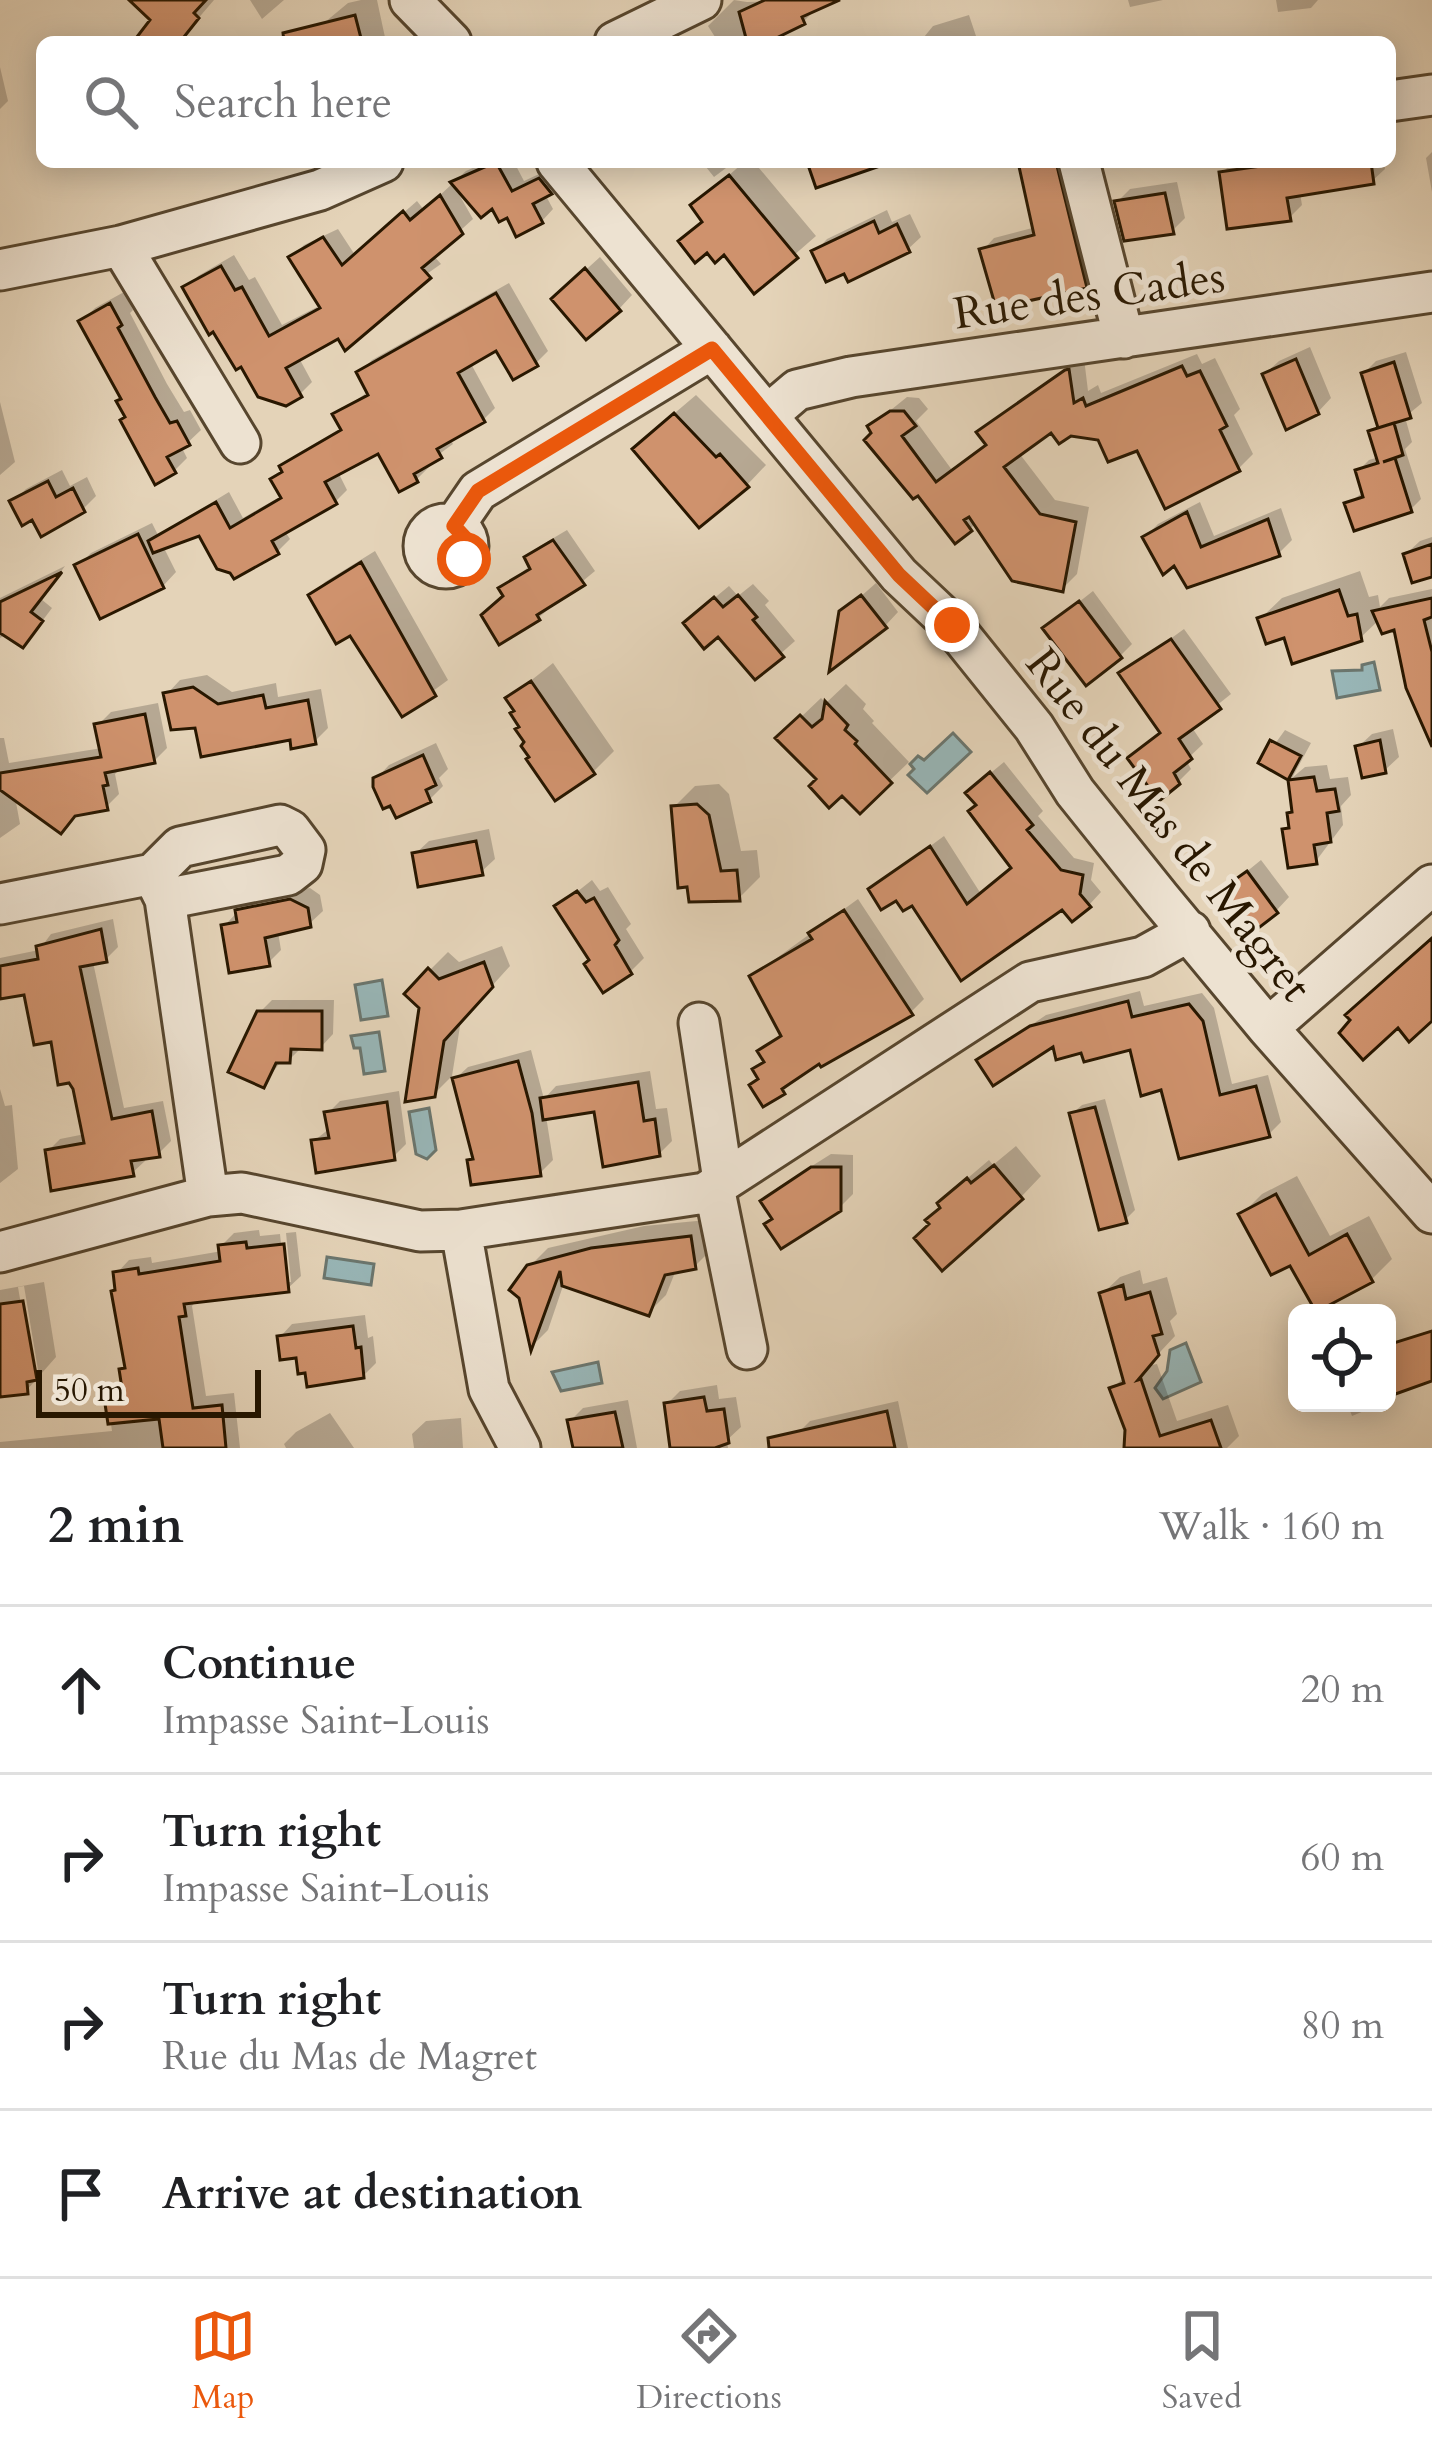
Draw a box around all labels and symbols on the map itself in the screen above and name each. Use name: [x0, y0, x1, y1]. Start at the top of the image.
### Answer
street label: Rue des Cades: [950, 246, 1229, 345]
route start: [437, 532, 491, 586]
route end: [925, 598, 979, 652]
street label: Rue du Mas de Magret: [1012, 636, 1326, 1014]
scale bar: [36, 1364, 261, 1417]

